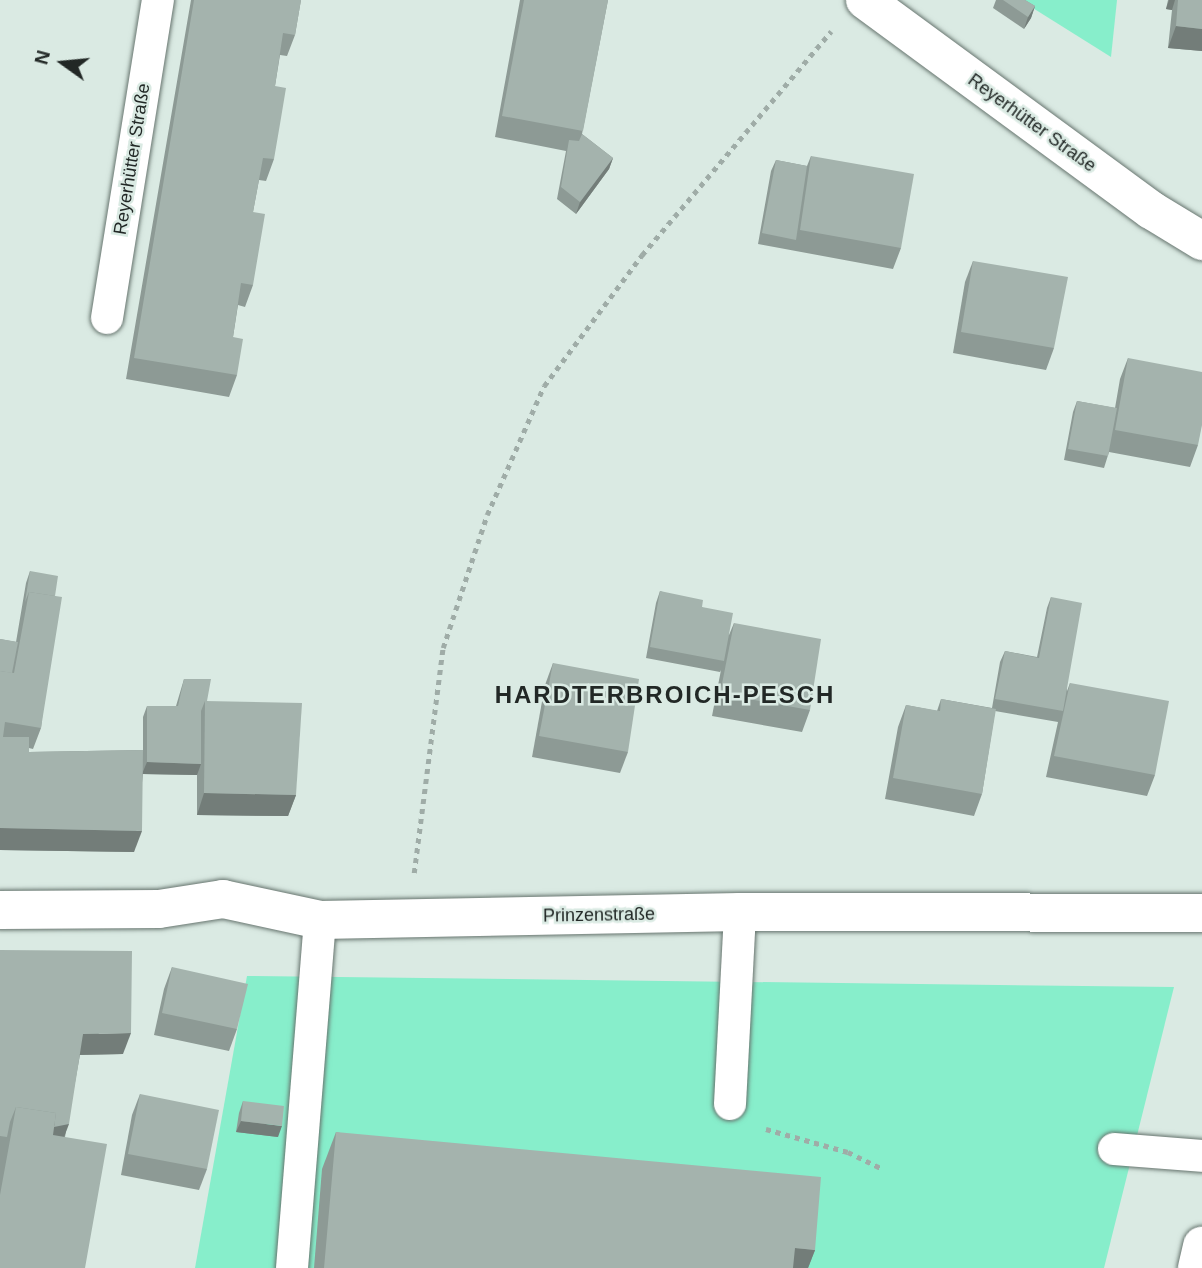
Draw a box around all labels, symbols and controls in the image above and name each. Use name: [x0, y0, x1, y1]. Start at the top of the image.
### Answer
north arrow: [28, 28, 98, 98]
text: N: [30, 48, 54, 67]
street label: Reyerhütter Straße: [964, 69, 1100, 177]
street label: Reyerhütter Straße: [109, 82, 155, 236]
district label: HARDTERBROICH-PESCH: [497, 681, 833, 709]
street label: Prinzenstraße: [543, 903, 655, 927]

